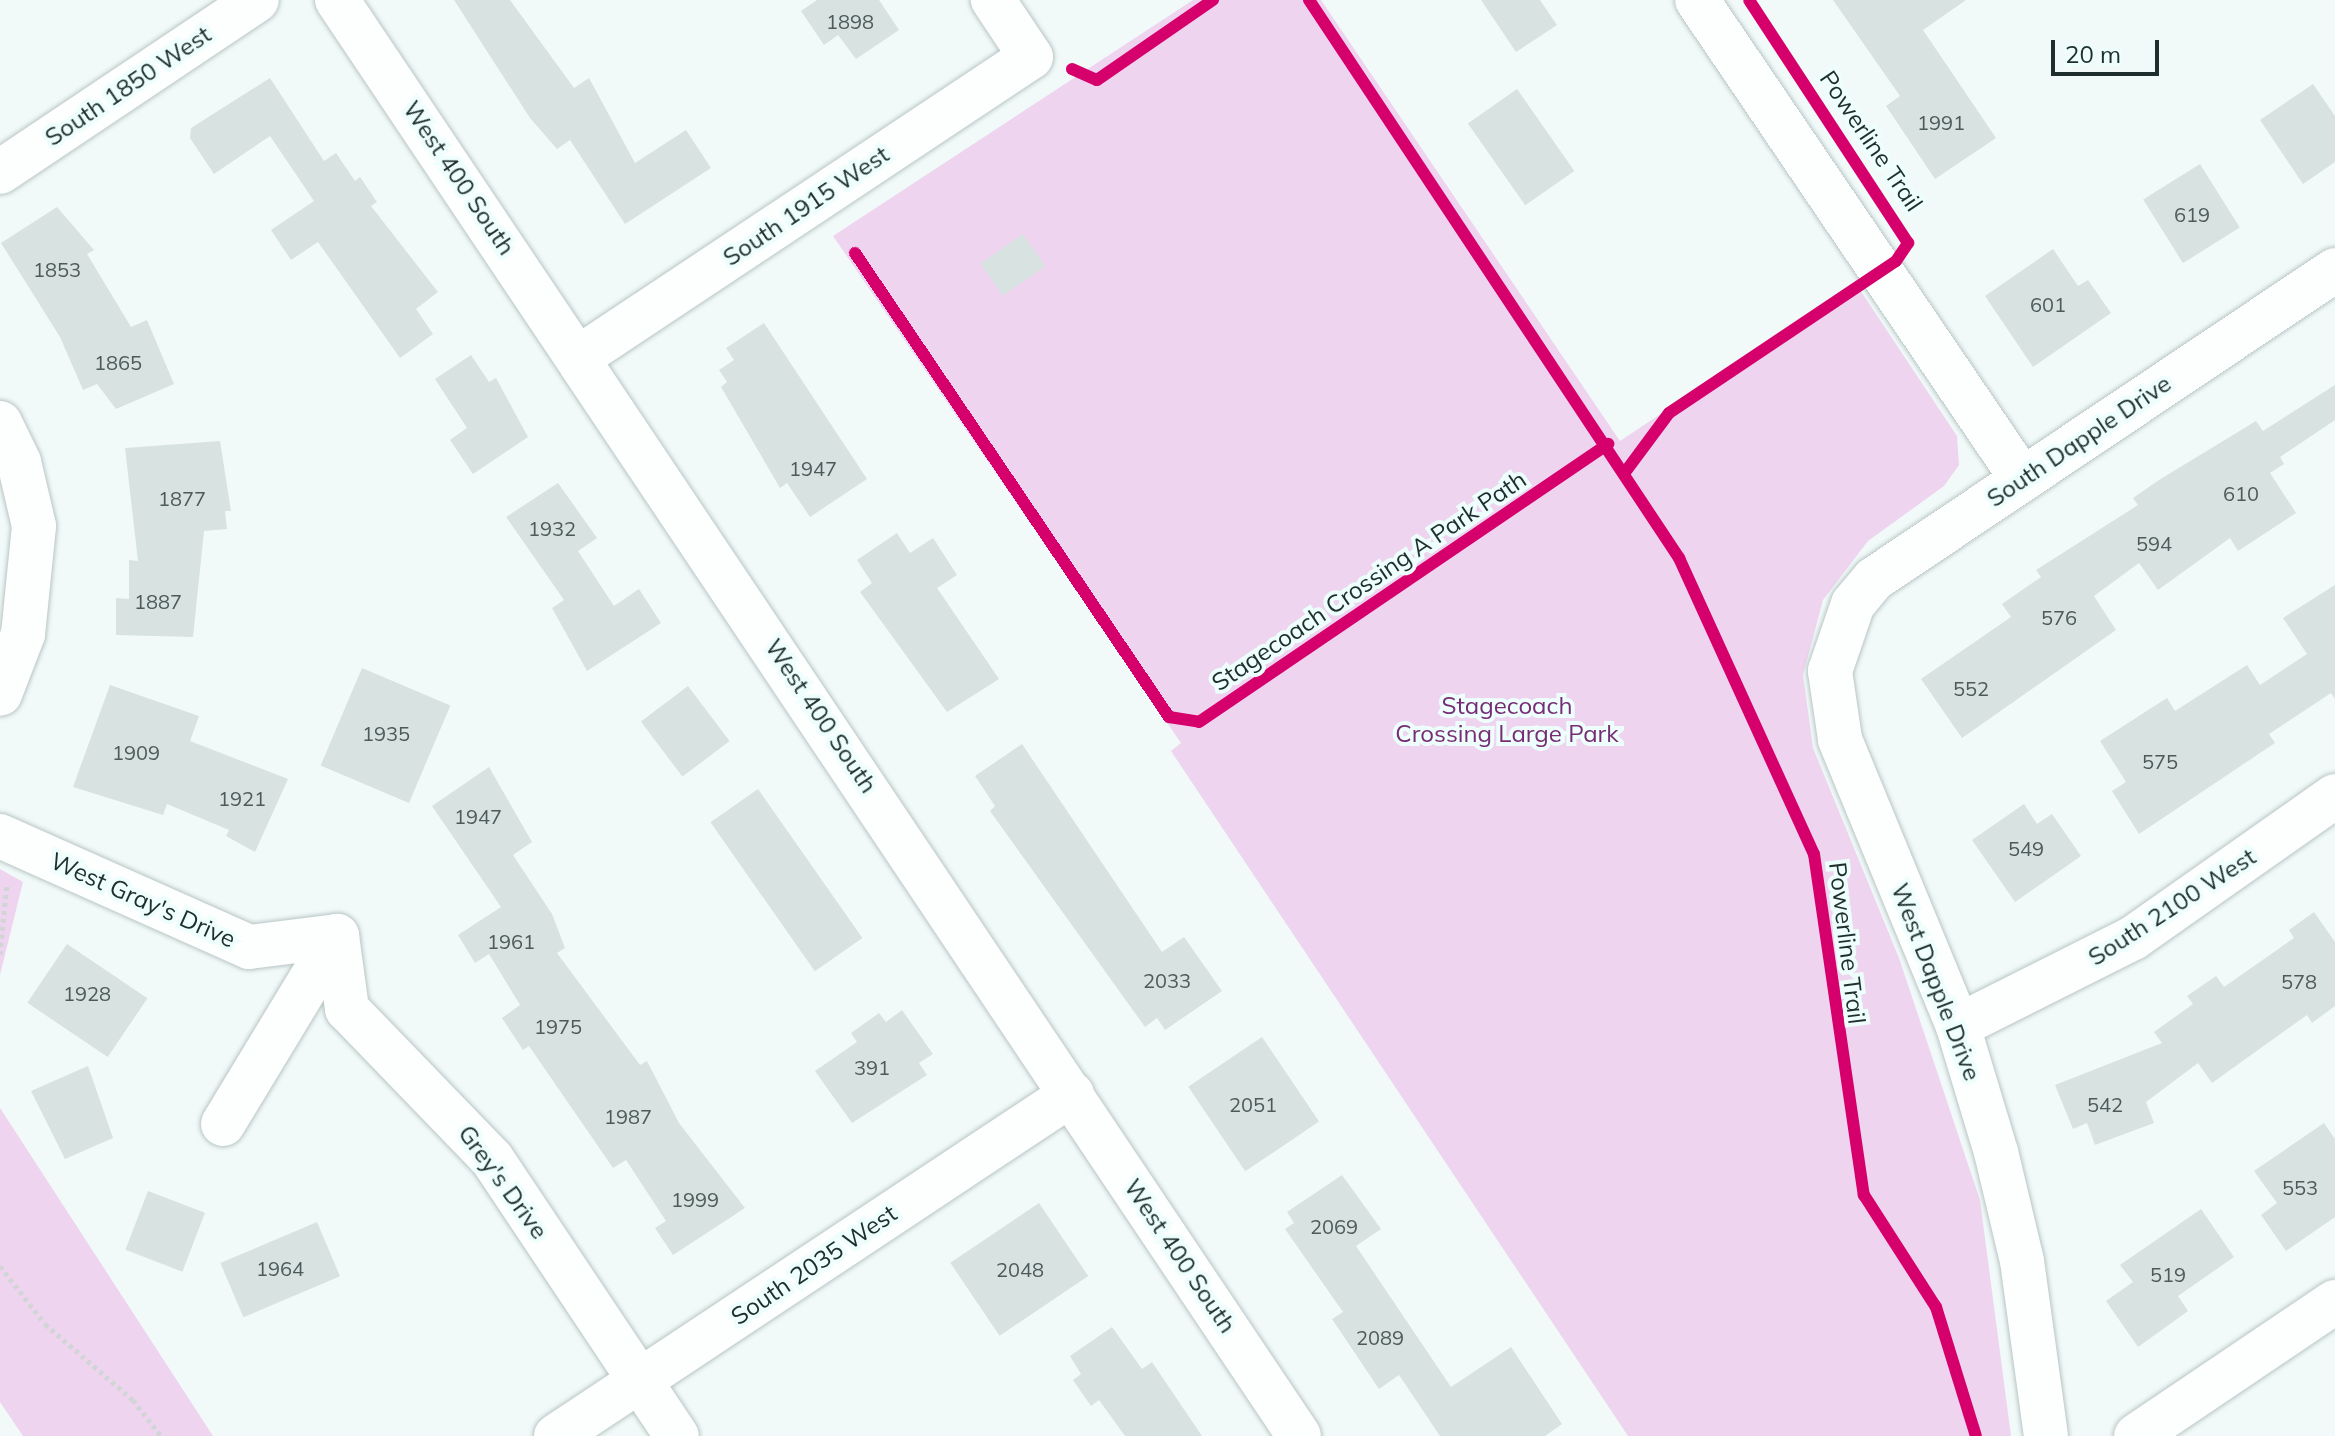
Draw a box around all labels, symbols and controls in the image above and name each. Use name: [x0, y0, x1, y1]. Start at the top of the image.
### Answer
house number: 1898: [826, 9, 874, 33]
street label: South 1850 West: [40, 20, 216, 152]
scale bar: [2055, 24, 2163, 74]
text: 20 m: [2065, 39, 2121, 69]
street label: Powerline Trail: [1814, 65, 1928, 217]
street label: West 400 South: [397, 96, 521, 260]
house number: 1991: [1917, 110, 1965, 134]
street label: South 1915 West: [718, 140, 894, 272]
house number: 619: [2174, 202, 2210, 226]
house number: 1853: [33, 257, 81, 281]
house number: 601: [2030, 292, 2066, 316]
house number: 1865: [94, 350, 142, 374]
street label: South Dapple Drive: [1982, 369, 2176, 513]
house number: 1947: [789, 456, 837, 480]
street label: Stagecoach Crossing A Park Path: [1206, 465, 1532, 697]
house number: 610: [2223, 481, 2259, 505]
house number: 1877: [158, 486, 206, 510]
house number: 1932: [528, 516, 576, 540]
house number: 594: [2136, 531, 2172, 555]
house number: 1887: [134, 589, 182, 613]
house number: 576: [2041, 605, 2077, 629]
street label: West 400 South: [759, 634, 883, 798]
house number: 552: [1953, 676, 1989, 700]
park label: Stagecoach Crossing Large Park: [1395, 692, 1619, 748]
house number: 1935: [362, 721, 410, 745]
house number: 1909: [112, 740, 160, 764]
house number: 575: [2142, 749, 2178, 773]
house number: 1921: [218, 786, 266, 810]
house number: 1947: [454, 804, 502, 828]
house number: 549: [2008, 836, 2044, 860]
street label: South 2100 West: [2083, 842, 2261, 972]
street label: West Gray's Drive: [46, 846, 240, 954]
street label: Powerline Trail: [1823, 860, 1871, 1026]
street label: West Dapple Drive: [1885, 879, 1987, 1085]
house number: 1961: [487, 929, 535, 953]
house number: 2033: [1143, 968, 1191, 992]
house number: 578: [2281, 969, 2317, 993]
house number: 1928: [63, 981, 111, 1005]
house number: 1975: [534, 1014, 582, 1038]
house number: 391: [854, 1055, 890, 1079]
house number: 2051: [1229, 1092, 1277, 1116]
house number: 542: [2087, 1092, 2123, 1116]
house number: 1987: [604, 1104, 652, 1128]
street label: Grey's Drive: [452, 1120, 554, 1244]
street label: West 400 South: [1118, 1174, 1242, 1338]
house number: 553: [2282, 1175, 2318, 1199]
house number: 1999: [671, 1187, 719, 1211]
street label: South 2035 West: [726, 1199, 902, 1331]
house number: 2069: [1310, 1214, 1358, 1238]
house number: 1964: [256, 1256, 304, 1280]
house number: 2048: [996, 1257, 1044, 1281]
house number: 519: [2150, 1262, 2186, 1286]
house number: 2089: [1356, 1325, 1404, 1349]

